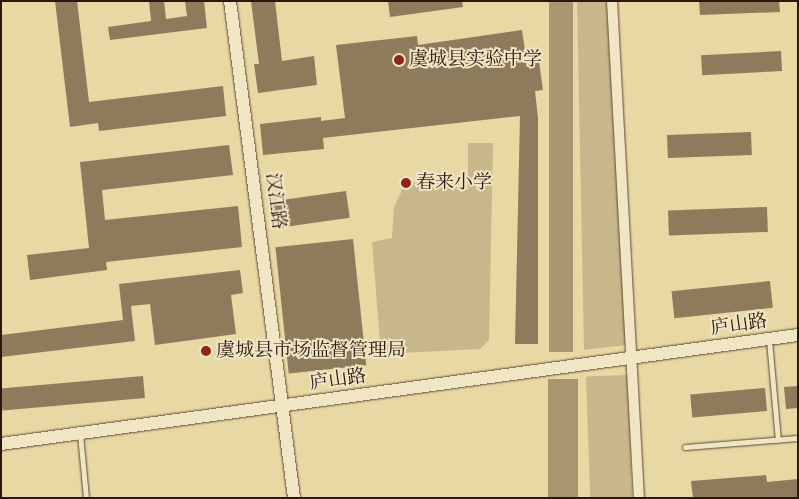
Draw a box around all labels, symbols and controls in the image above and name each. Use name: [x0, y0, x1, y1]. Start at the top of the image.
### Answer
place label: 虞城县实验中学: [409, 49, 542, 71]
marker: 虞城县实验中学: [393, 54, 405, 66]
street label: 汉江路: [260, 171, 290, 231]
place label: 春来小学: [416, 172, 492, 194]
marker: 春来小学: [400, 177, 412, 189]
street label: 庐山路: [709, 310, 769, 340]
place label: 虞城县市场监督管理局: [216, 340, 406, 362]
marker: 虞城县市场监督管理局: [200, 345, 212, 357]
street label: 庐山路: [308, 365, 368, 395]

